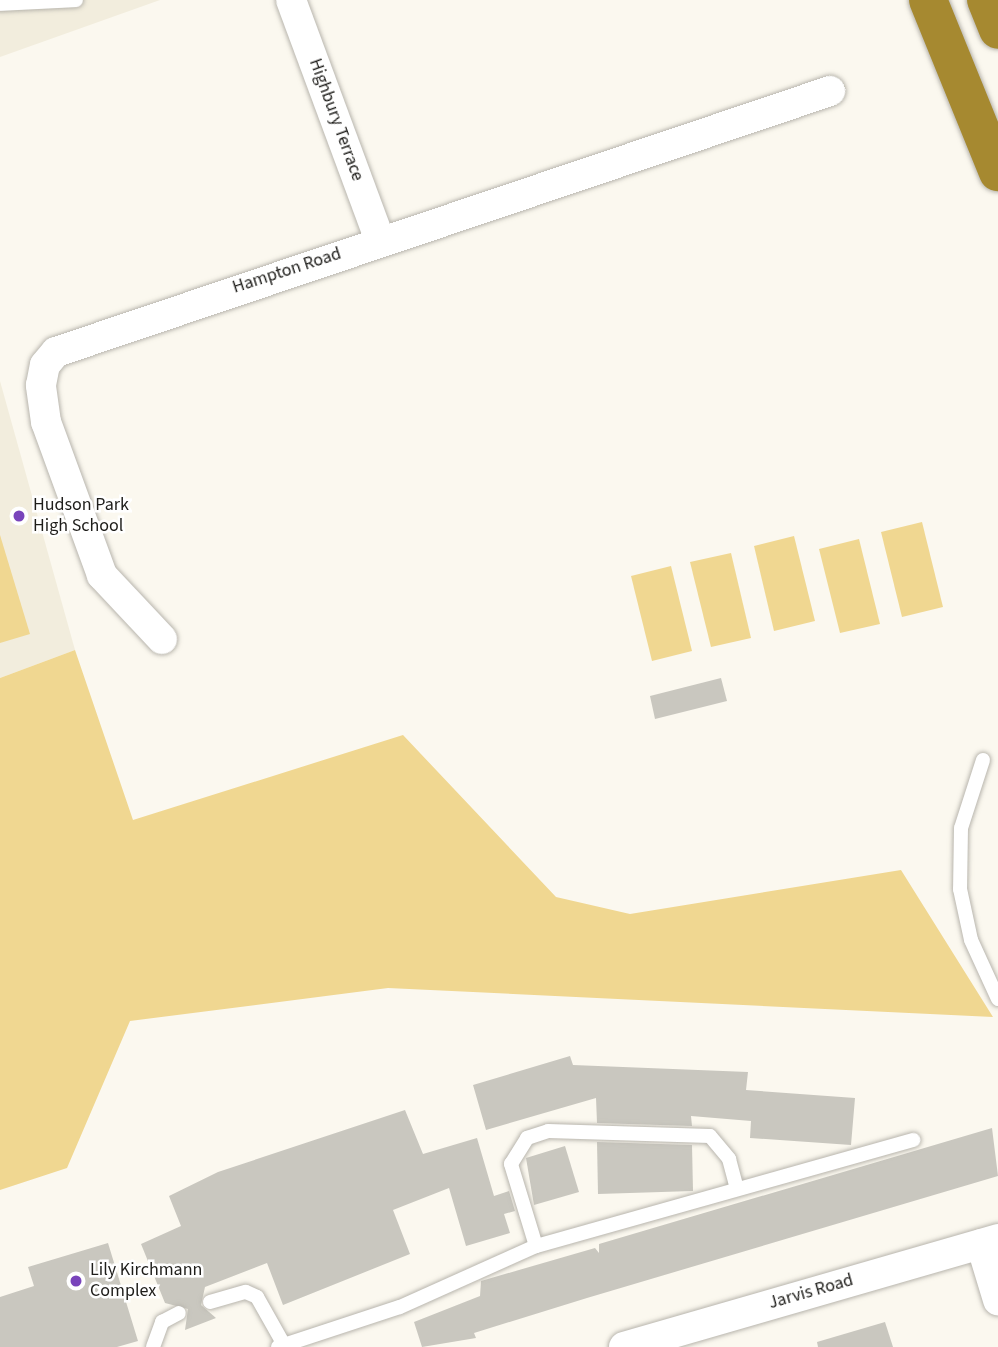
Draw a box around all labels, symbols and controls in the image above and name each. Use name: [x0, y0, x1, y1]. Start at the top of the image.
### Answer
street label: Highbury Terrace: [304, 56, 368, 184]
street label: Hampton Road: [230, 243, 344, 299]
place label: Hudson Park High School: [33, 495, 129, 538]
marker: Hudson Park High School: [11, 508, 27, 524]
place label: Lily Kirchmann Complex: [90, 1260, 202, 1302]
street label: Jarvis Road: [766, 1270, 856, 1314]
marker: Lily Kirchmann Complex: [68, 1273, 84, 1289]

